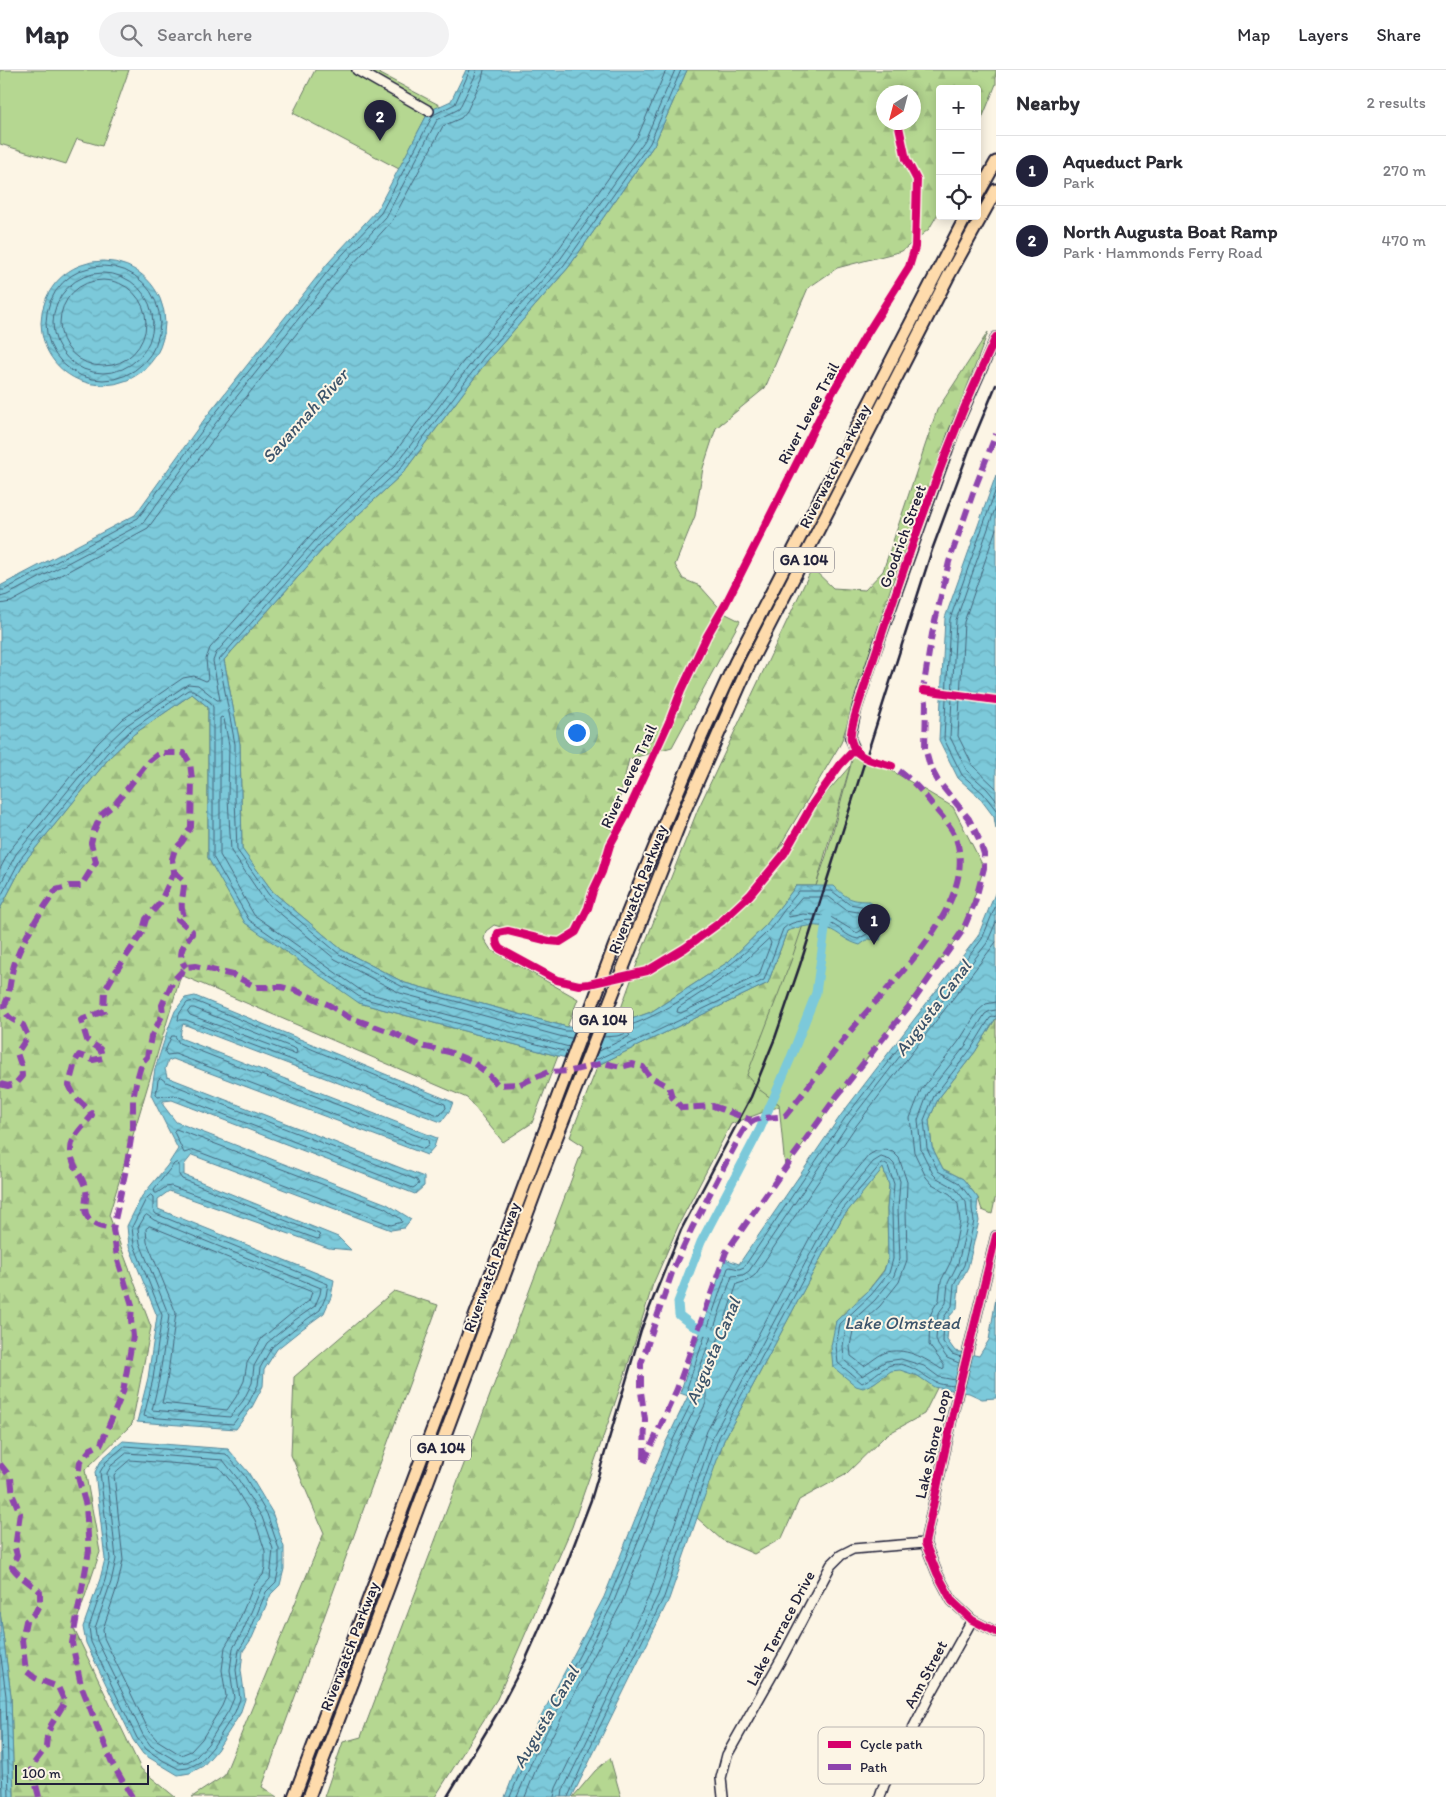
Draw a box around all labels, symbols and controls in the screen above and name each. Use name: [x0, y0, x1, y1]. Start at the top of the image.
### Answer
search box: [99, 12, 449, 57]
text: Map: [25, 20, 69, 49]
icon: search: [117, 21, 145, 49]
text: Search here: [157, 23, 252, 46]
text: Map: [1237, 24, 1270, 46]
text: Layers: [1298, 24, 1348, 46]
text: Share: [1376, 24, 1421, 46]
north arrow: [876, 85, 921, 130]
map controls: [936, 85, 981, 220]
button: +: [936, 85, 981, 130]
text: Nearby: [1016, 90, 1080, 115]
text: 2 results: [1366, 93, 1426, 112]
pin: 2: [364, 100, 396, 141]
button: −: [936, 130, 981, 175]
text: Aqueduct Park: [1063, 150, 1183, 173]
text: 1: [1028, 161, 1036, 180]
text: 270 m: [1383, 161, 1426, 180]
text: Park: [1063, 173, 1094, 192]
button: locate: [936, 175, 981, 220]
text: North Augusta Boat Ramp: [1063, 220, 1277, 243]
text: 2: [1028, 231, 1036, 250]
text: 470 m: [1382, 231, 1426, 250]
text: Park · Hammonds Ferry Road: [1063, 243, 1262, 262]
street label: River Levee Trail: [774, 359, 843, 467]
water label: Savannah River: [257, 363, 354, 468]
street label: Riverwatch Parkway: [795, 400, 874, 532]
street label: Goodrich Street: [875, 482, 930, 590]
road number: GA 104: [774, 548, 834, 572]
your location: [564, 720, 590, 746]
street label: River Levee Trail: [596, 721, 661, 831]
street label: Riverwatch Parkway: [604, 821, 671, 957]
pin: 1: [858, 904, 890, 945]
water label: Augusta Canal: [890, 954, 977, 1060]
road number: GA 104: [573, 1008, 633, 1032]
street label: Riverwatch Parkway: [459, 1199, 524, 1335]
water label: Augusta Canal: [681, 1293, 746, 1408]
water label: Lake Olmstead: [844, 1312, 962, 1334]
street label: Lake Shore Loop: [911, 1388, 954, 1501]
road number: GA 104: [411, 1436, 471, 1460]
street label: Lake Terrace Drive: [742, 1567, 819, 1689]
street label: Riverwatch Parkway: [316, 1578, 383, 1714]
street label: Ann Street: [900, 1637, 951, 1711]
water label: Augusta Canal: [508, 1661, 585, 1772]
legend: [818, 1727, 984, 1784]
text: Cycle path: [860, 1736, 923, 1753]
text: Path: [860, 1759, 887, 1776]
scale bar: [15, 1762, 149, 1785]
text: 100 m: [22, 1765, 61, 1782]

